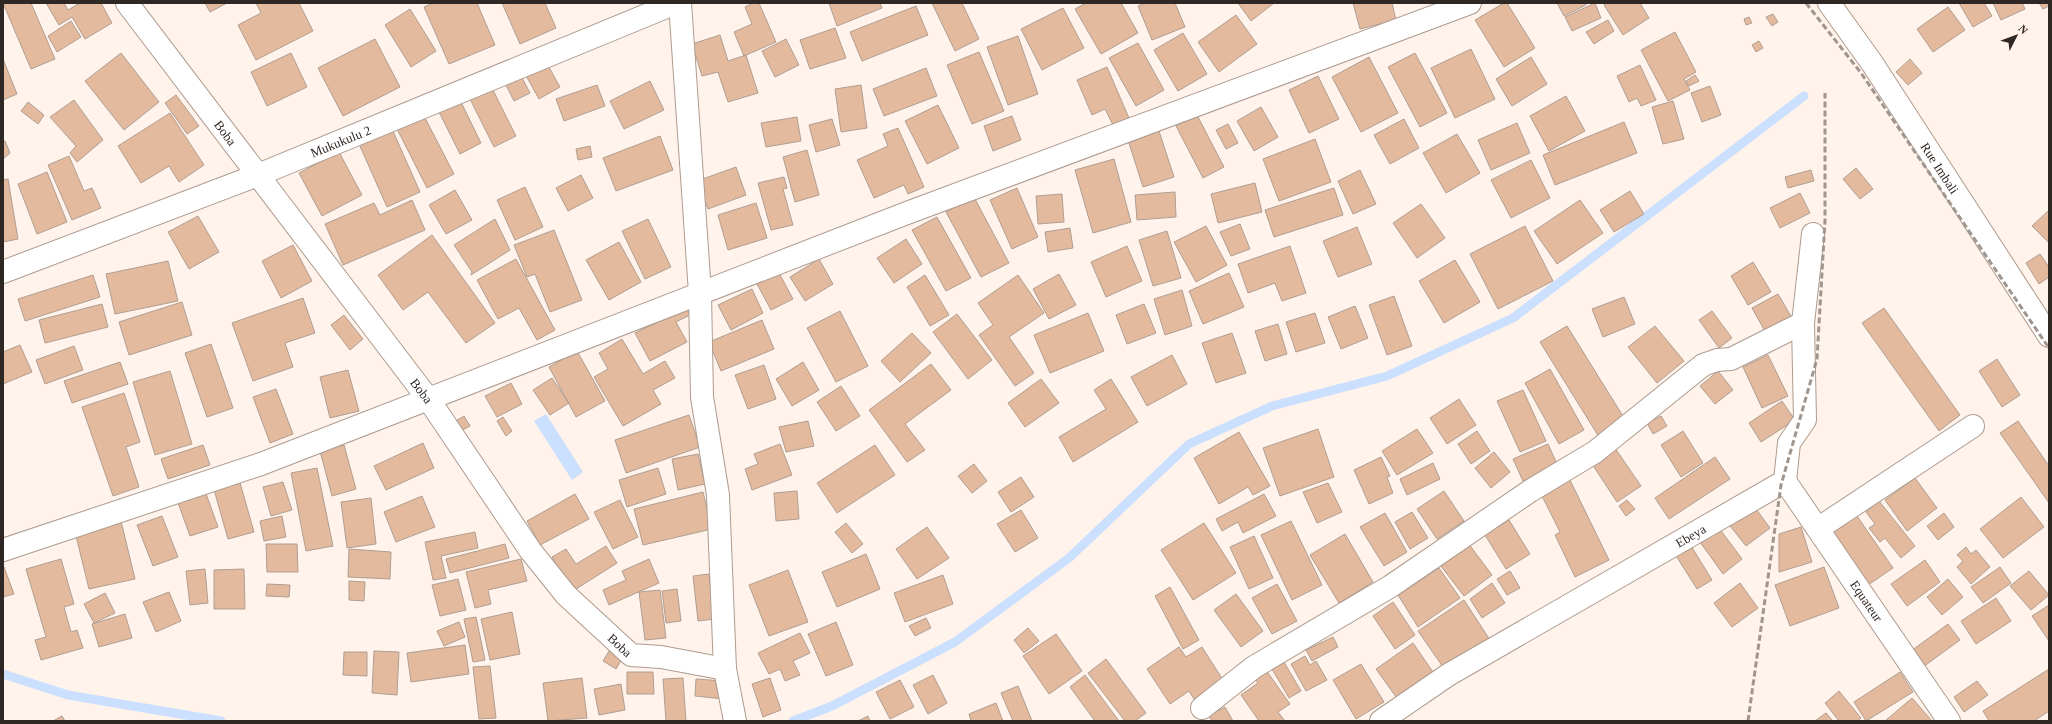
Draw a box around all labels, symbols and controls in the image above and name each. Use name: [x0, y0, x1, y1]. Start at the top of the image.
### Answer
north arrow: [1996, 16, 2036, 56]
text: N: [2016, 22, 2031, 36]
street label: Boba: [211, 118, 240, 149]
street label: Mukukulu 2: [308, 122, 373, 161]
street label: Rue Imbali: [1918, 140, 1962, 197]
street label: Boba: [407, 375, 436, 407]
street label: Ebeya: [1673, 521, 1709, 550]
street label: Equateur: [1847, 577, 1886, 625]
street label: Boba: [605, 631, 635, 660]

